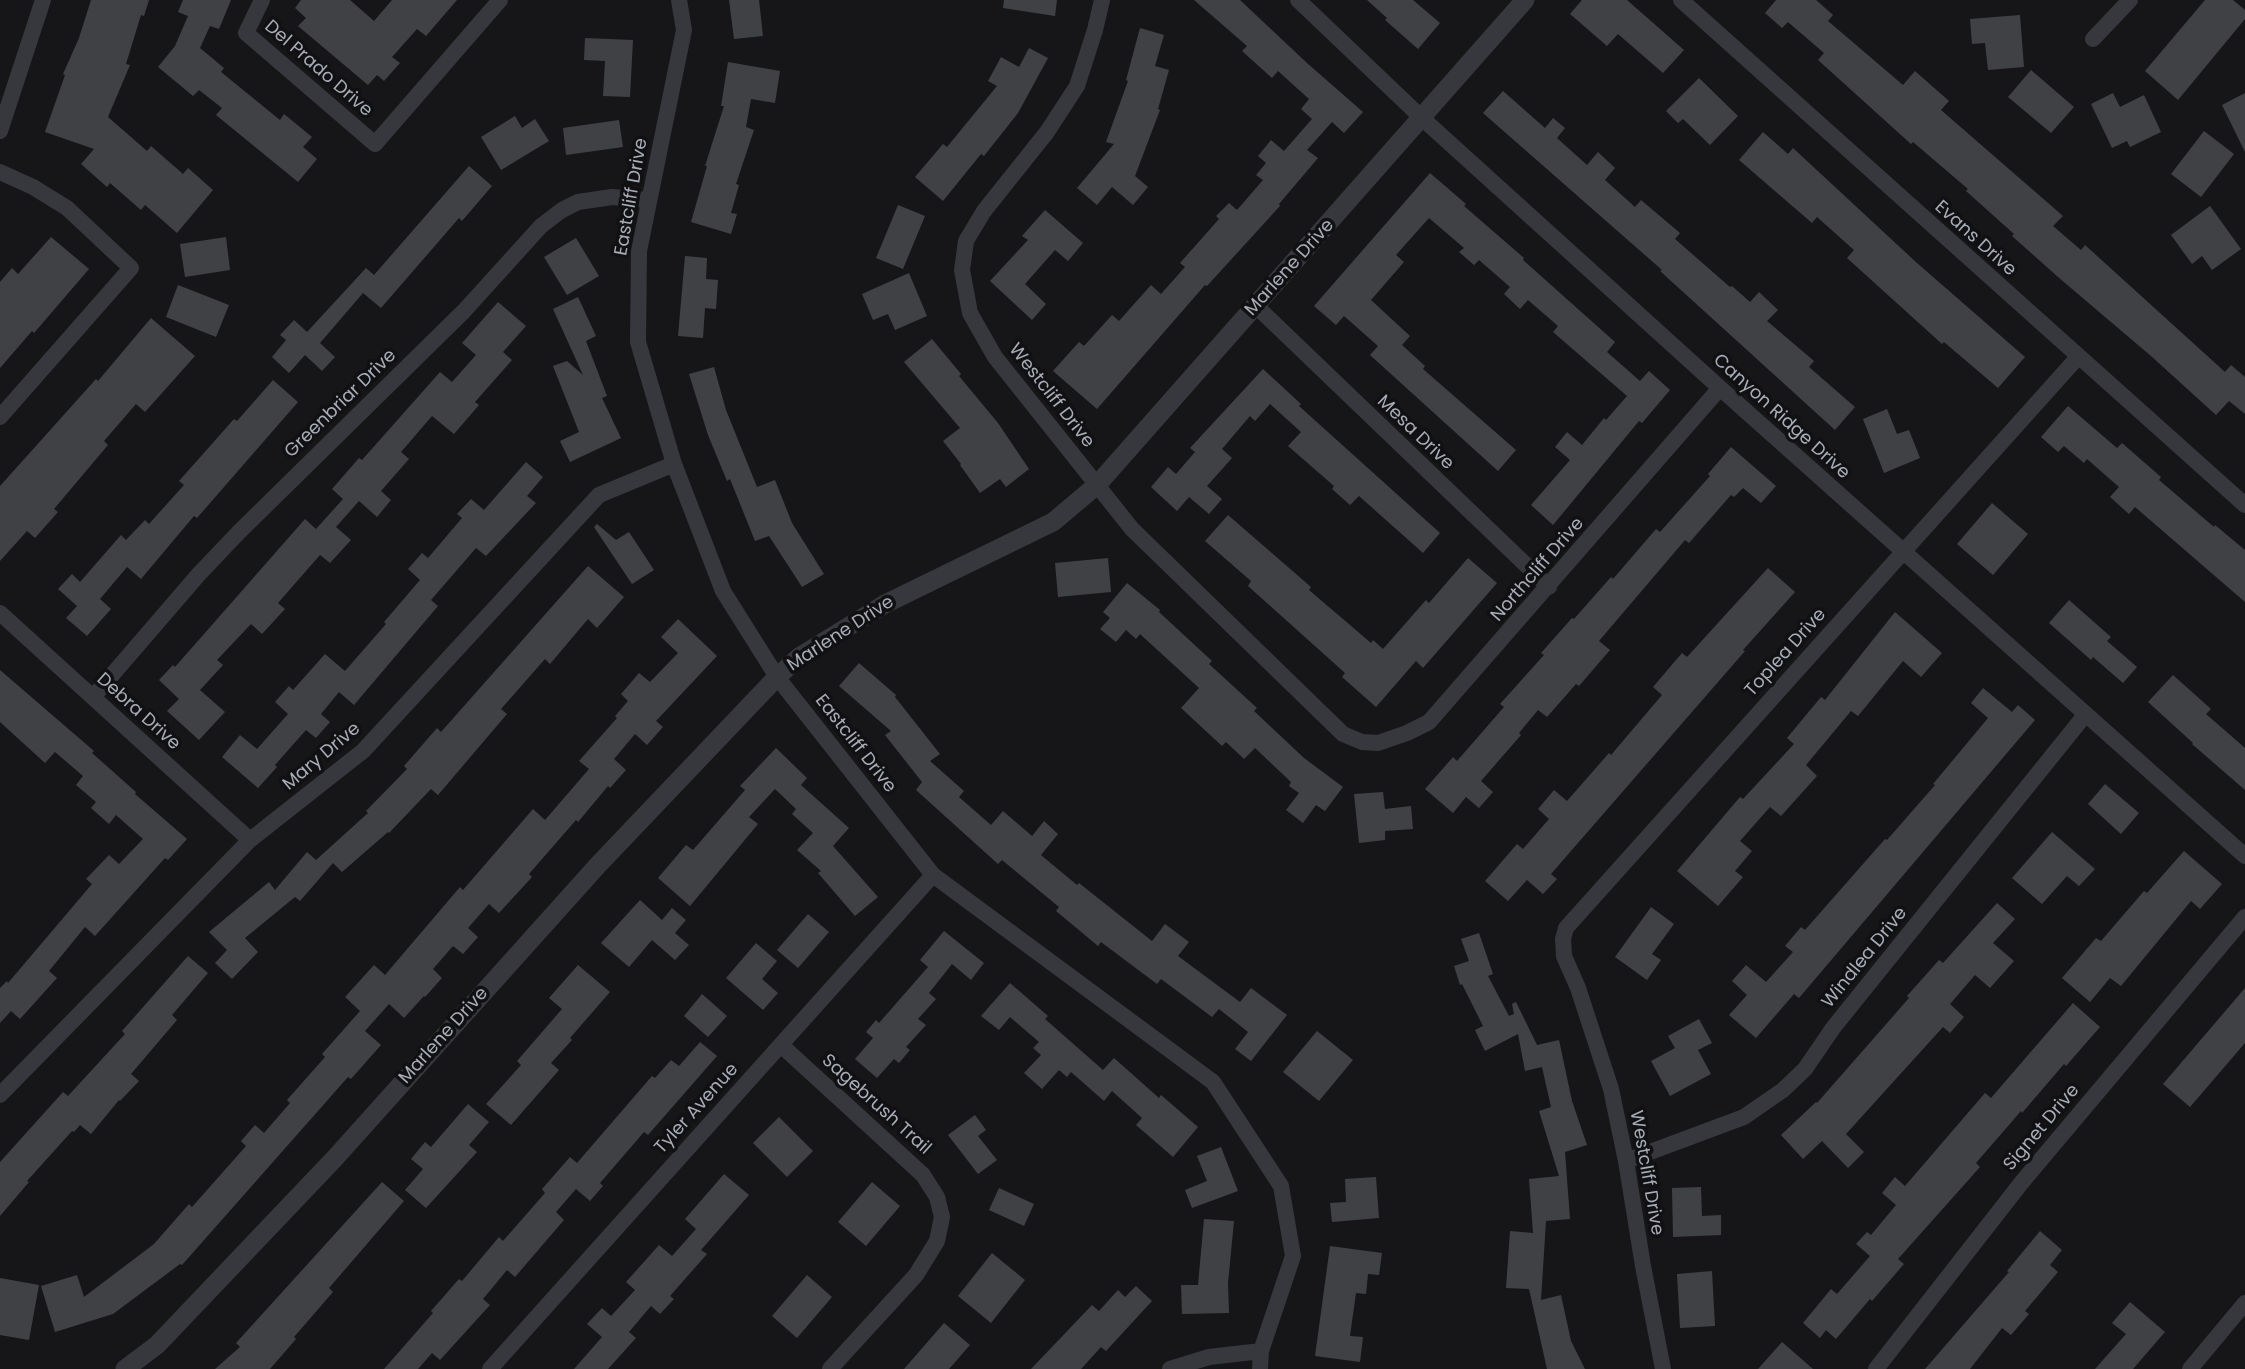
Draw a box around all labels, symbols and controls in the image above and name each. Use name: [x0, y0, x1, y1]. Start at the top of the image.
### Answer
street label: Del Prado Drive: [260, 16, 376, 122]
street label: Eastcliff Drive: [611, 137, 653, 257]
street label: Evans Drive: [1930, 197, 2020, 281]
street label: Marlene Drive: [1241, 215, 1339, 321]
street label: Westcliff Drive: [1004, 340, 1098, 452]
street label: Greenbriar Drive: [281, 345, 401, 463]
street label: Canyon Ridge Drive: [1708, 350, 1854, 484]
street label: Mesa Drive: [1372, 391, 1458, 475]
street label: Northcliff Drive: [1487, 514, 1589, 626]
street label: Marlene Drive: [784, 592, 898, 676]
street label: Toplea Drive: [1741, 604, 1831, 702]
street label: Debra Drive: [92, 669, 184, 755]
street label: Eastcliff Drive: [810, 691, 900, 797]
street label: Mary Drive: [279, 718, 365, 796]
street label: Windlea Drive: [1818, 903, 1912, 1013]
street label: Marlene Drive: [395, 983, 493, 1089]
street label: Sagebrush Trail: [817, 1050, 935, 1160]
street label: Tyler Avenue: [651, 1059, 743, 1159]
street label: Signet Drive: [2000, 1080, 2084, 1176]
street label: Westcliff Drive: [1624, 1109, 1668, 1237]

